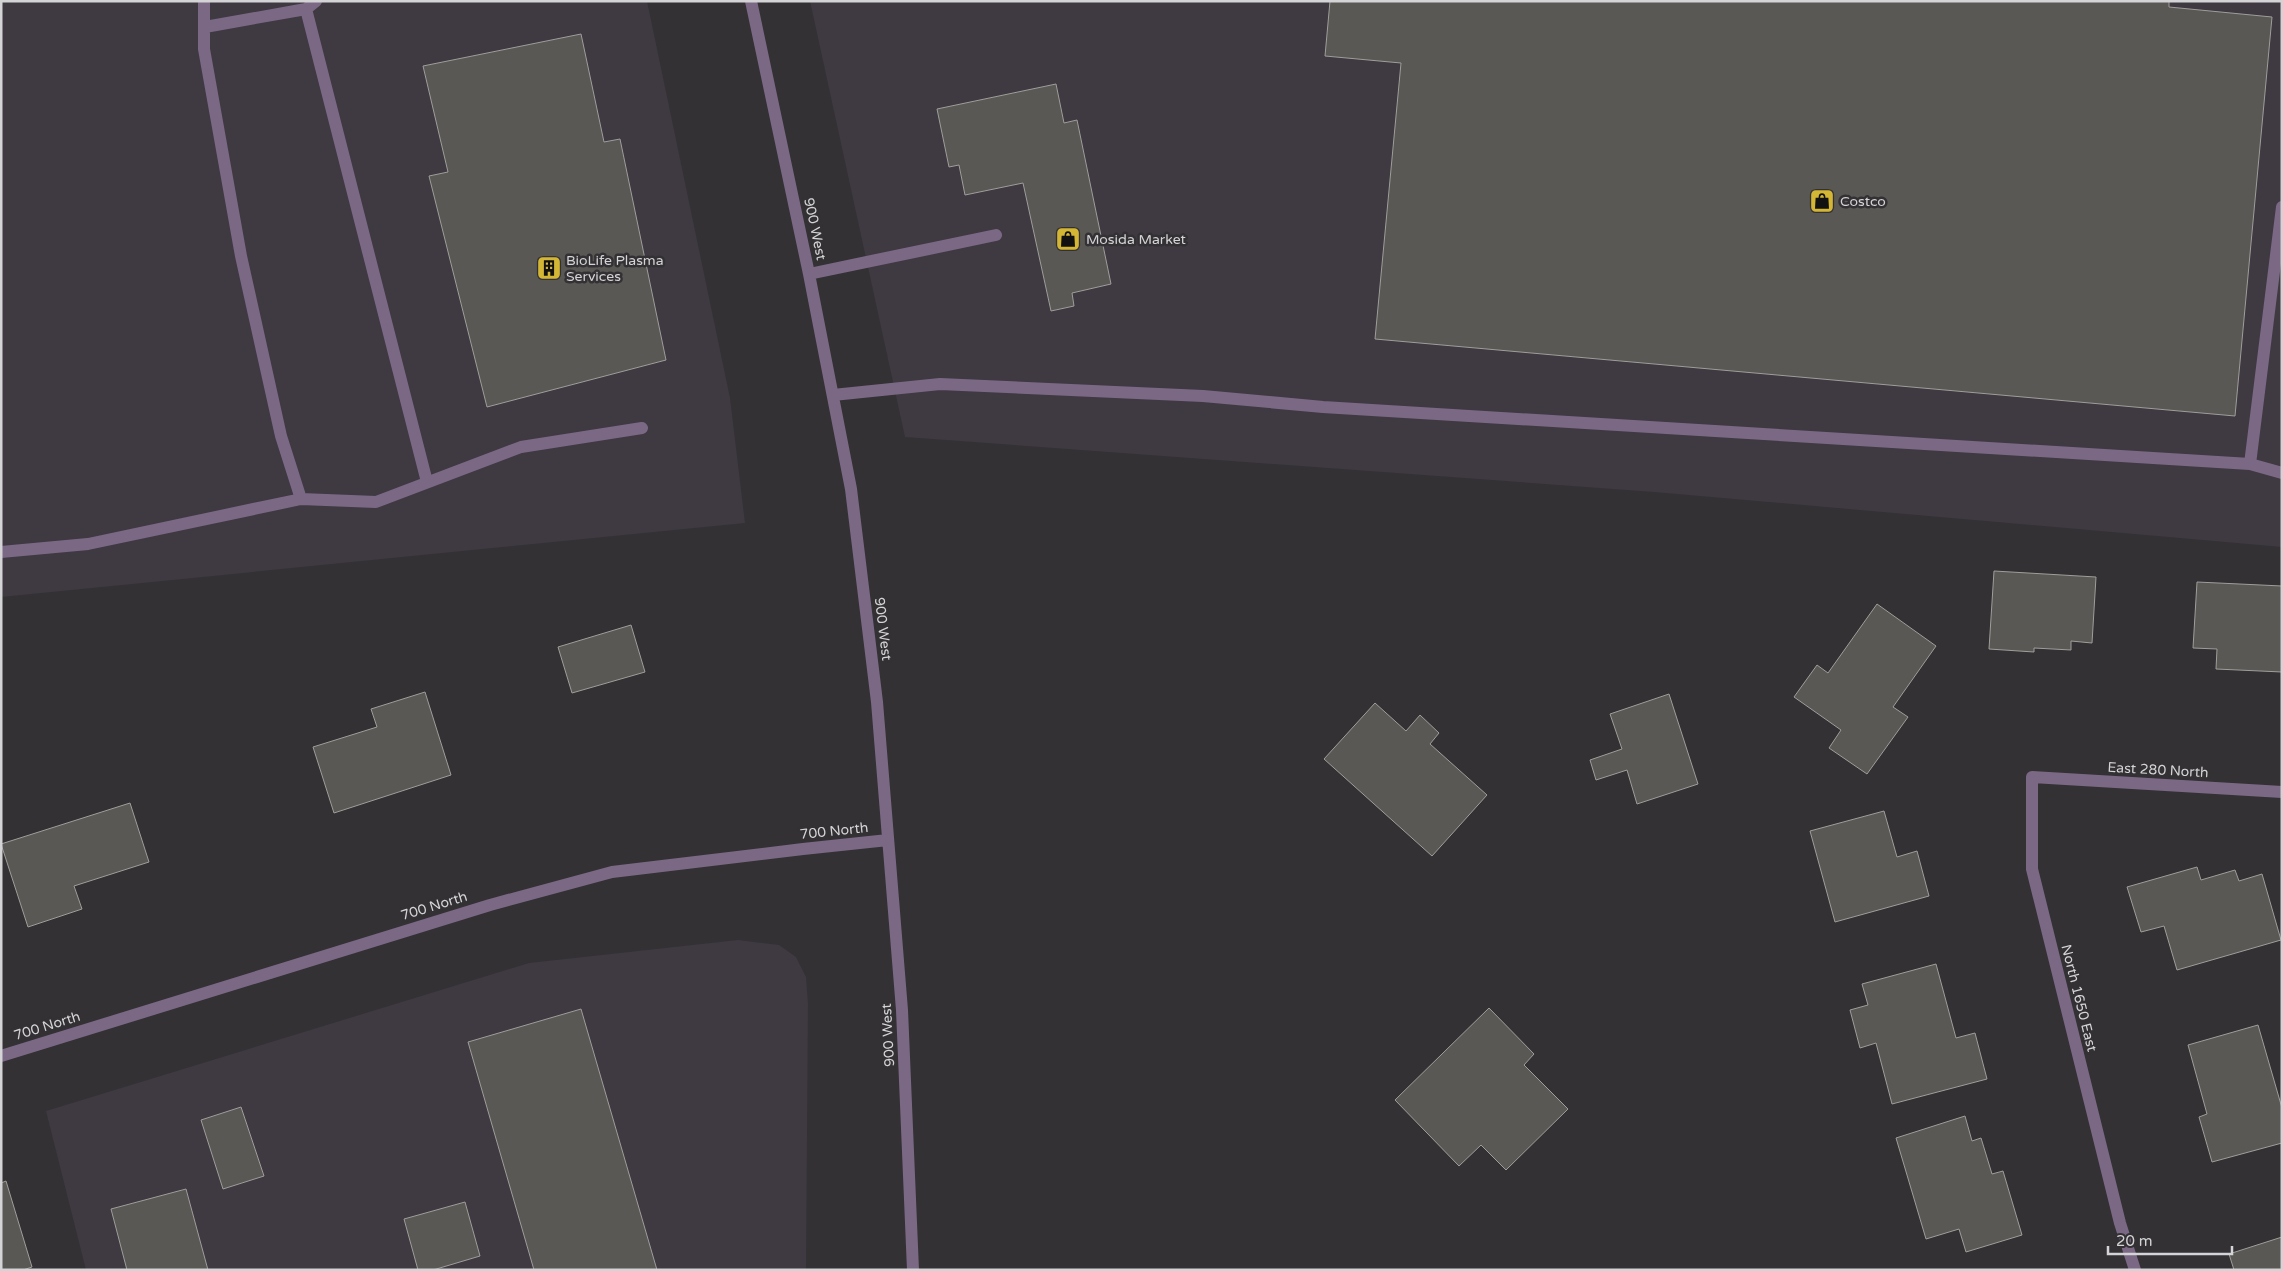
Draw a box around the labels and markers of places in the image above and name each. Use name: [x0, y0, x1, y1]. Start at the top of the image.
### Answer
shop icon: Costco: [1809, 188, 1835, 214]
place label: Costco: [1840, 193, 1886, 210]
shop icon: Mosida Market: [1055, 226, 1081, 252]
place label: Mosida Market: [1086, 231, 1187, 248]
place label: BioLife Plasma Services: [566, 252, 664, 285]
building icon: BioLife Plasma Services: [536, 255, 562, 281]

